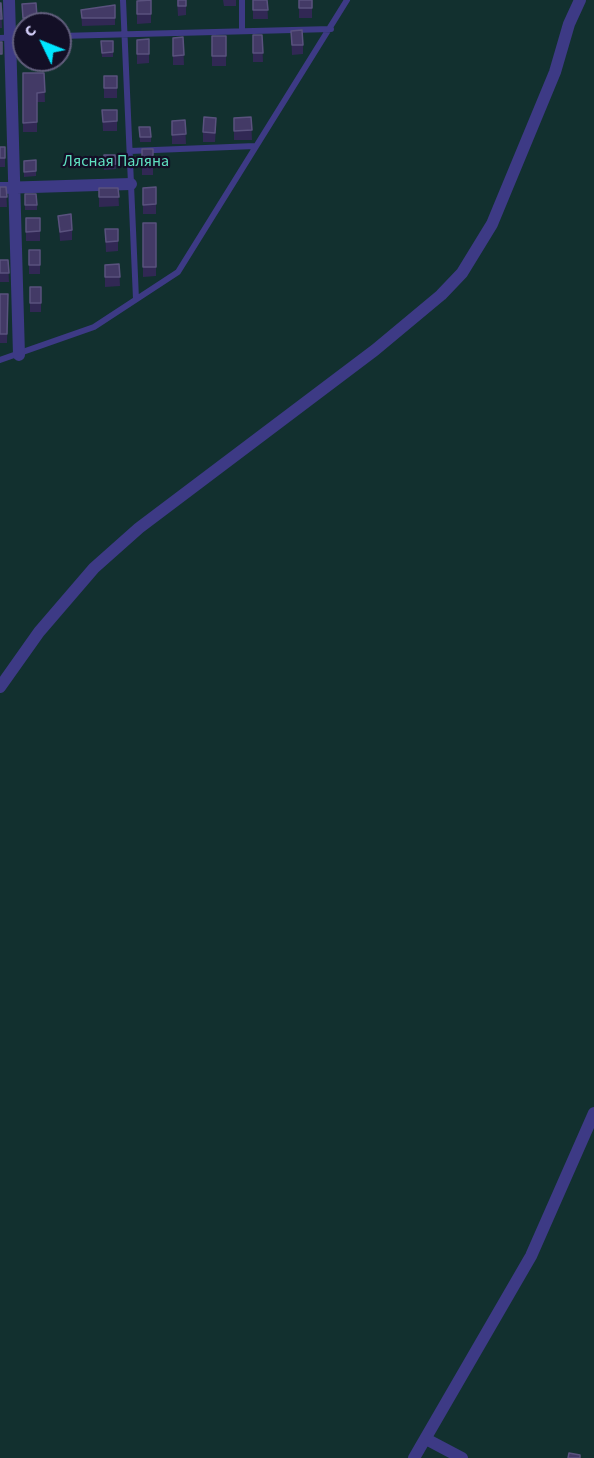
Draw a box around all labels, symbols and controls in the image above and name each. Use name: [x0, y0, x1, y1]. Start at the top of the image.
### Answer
north arrow: [12, 12, 72, 72]
text: С: [19, 20, 42, 42]
park label: Лясная Паляна: [63, 152, 169, 172]

